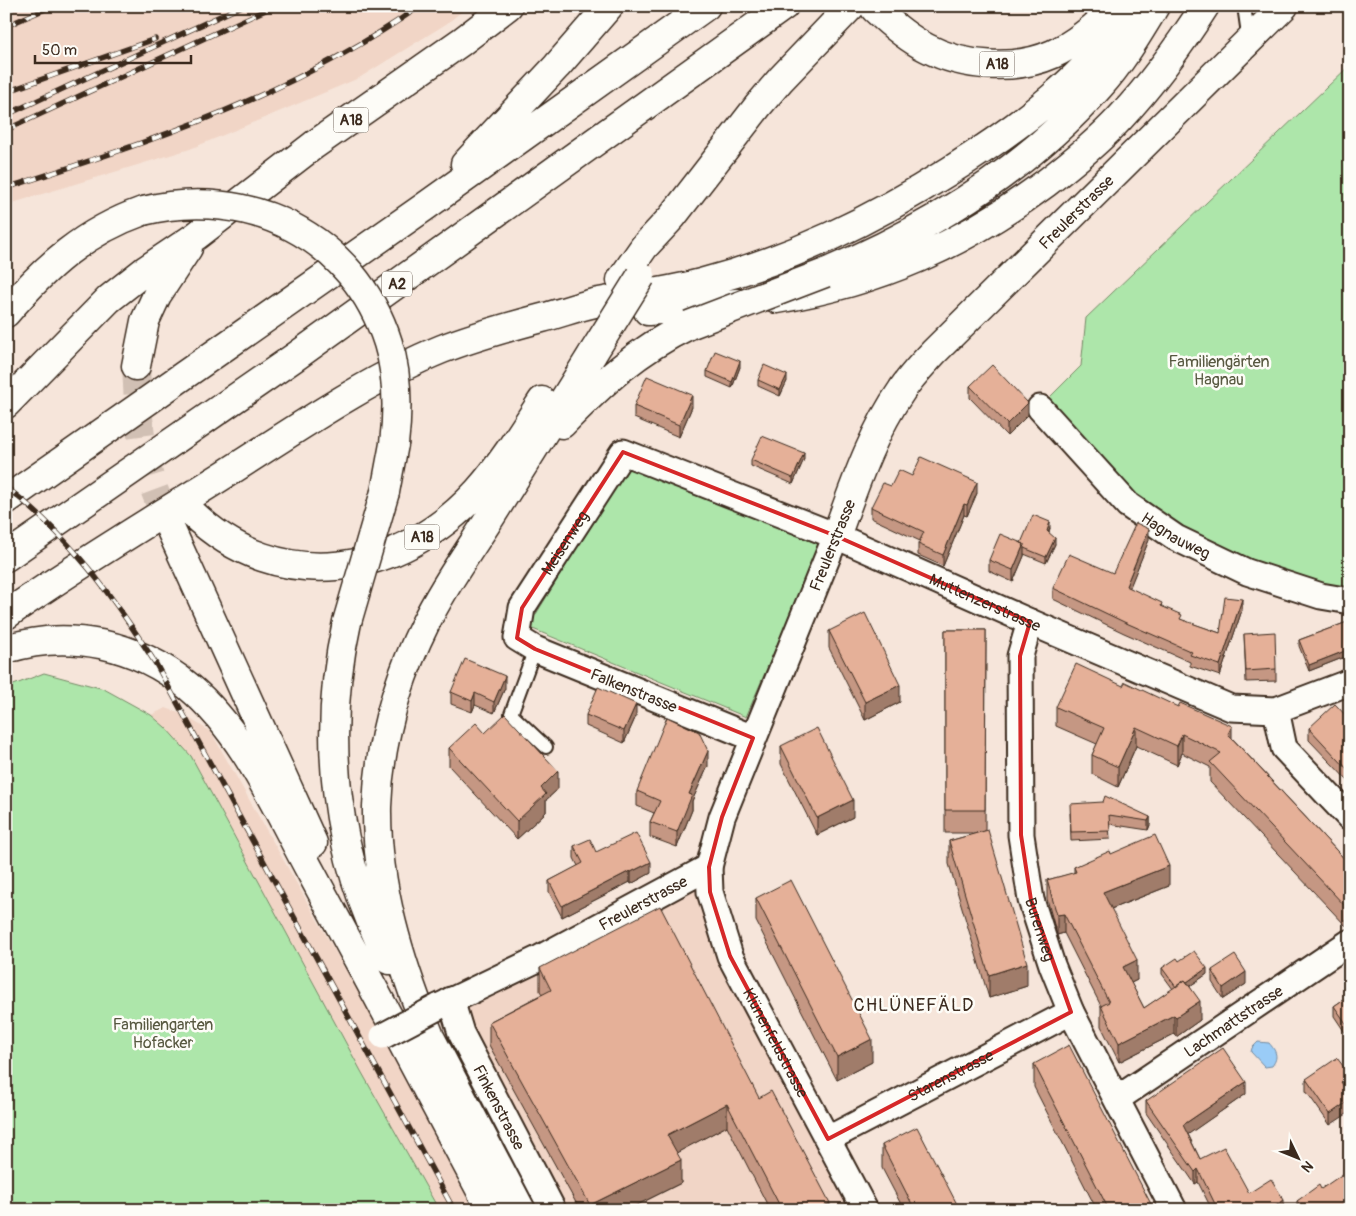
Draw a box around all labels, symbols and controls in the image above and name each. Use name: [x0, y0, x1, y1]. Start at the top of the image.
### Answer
scale bar: [35, 32, 191, 64]
text: 50 m: [42, 41, 77, 60]
road number: A18: [980, 52, 1014, 76]
road number: A18: [334, 108, 368, 132]
street label: Freulerstrasse: [1035, 171, 1118, 254]
road number: A2: [382, 272, 412, 296]
park label: Familiengärten Hagnau: [1169, 352, 1269, 390]
street label: Freulerstrasse: [805, 496, 860, 594]
street label: Meisenweg: [537, 507, 593, 579]
street label: Hagnauweg: [1137, 508, 1213, 564]
road number: A18: [404, 524, 440, 550]
street label: Muttenzerstrasse: [926, 570, 1044, 637]
street label: Falkenstrasse: [587, 664, 680, 717]
street label: Freulerstrasse: [596, 872, 691, 935]
street label: Burenweg: [1020, 895, 1059, 964]
street label: Lachmattstrasse: [1180, 981, 1287, 1062]
street label: Klünenfeldstrasse: [738, 985, 813, 1101]
district label: CHLÜNEFÄLD: [854, 994, 974, 1017]
park label: Familiengarten Hofacker: [113, 1015, 213, 1053]
street label: Starenstrasse: [905, 1045, 997, 1107]
street label: Finkenstrasse: [468, 1062, 529, 1154]
north arrow: [1274, 1134, 1324, 1184]
text: N: [1298, 1157, 1317, 1176]

